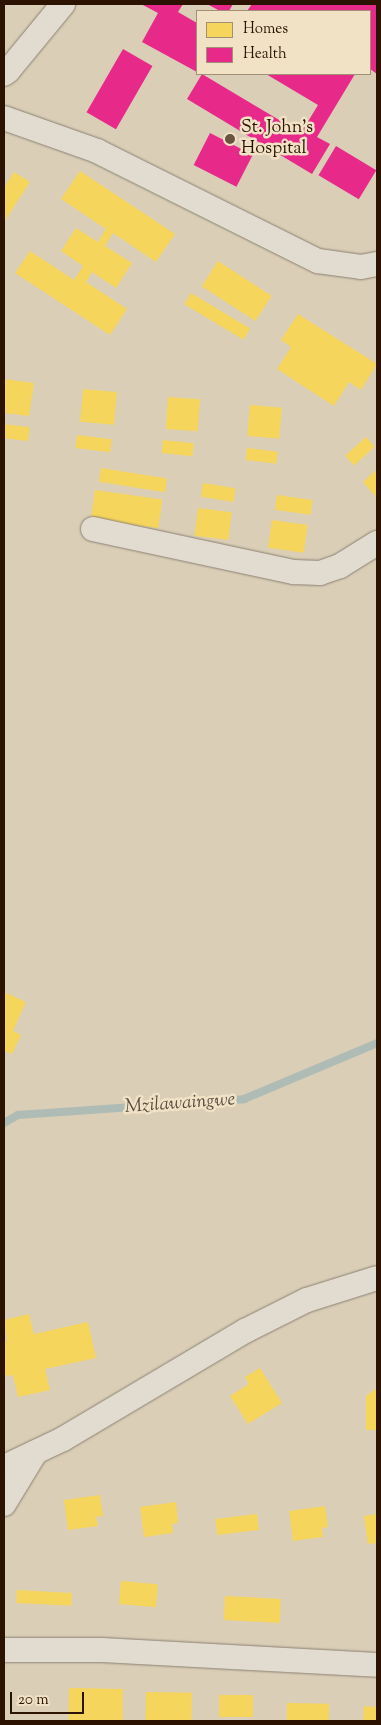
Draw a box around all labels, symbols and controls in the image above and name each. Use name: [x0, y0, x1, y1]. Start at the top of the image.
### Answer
legend: [196, 10, 371, 75]
text: Homes: [243, 19, 288, 40]
text: Health: [243, 44, 287, 65]
place label: St. John's Hospital: [241, 118, 313, 160]
marker: St. John's Hospital: [223, 132, 237, 146]
water label: Mzilawaingwe: [124, 1089, 236, 1119]
scale bar: [12, 1682, 86, 1714]
text: 20 m: [18, 1690, 49, 1711]

